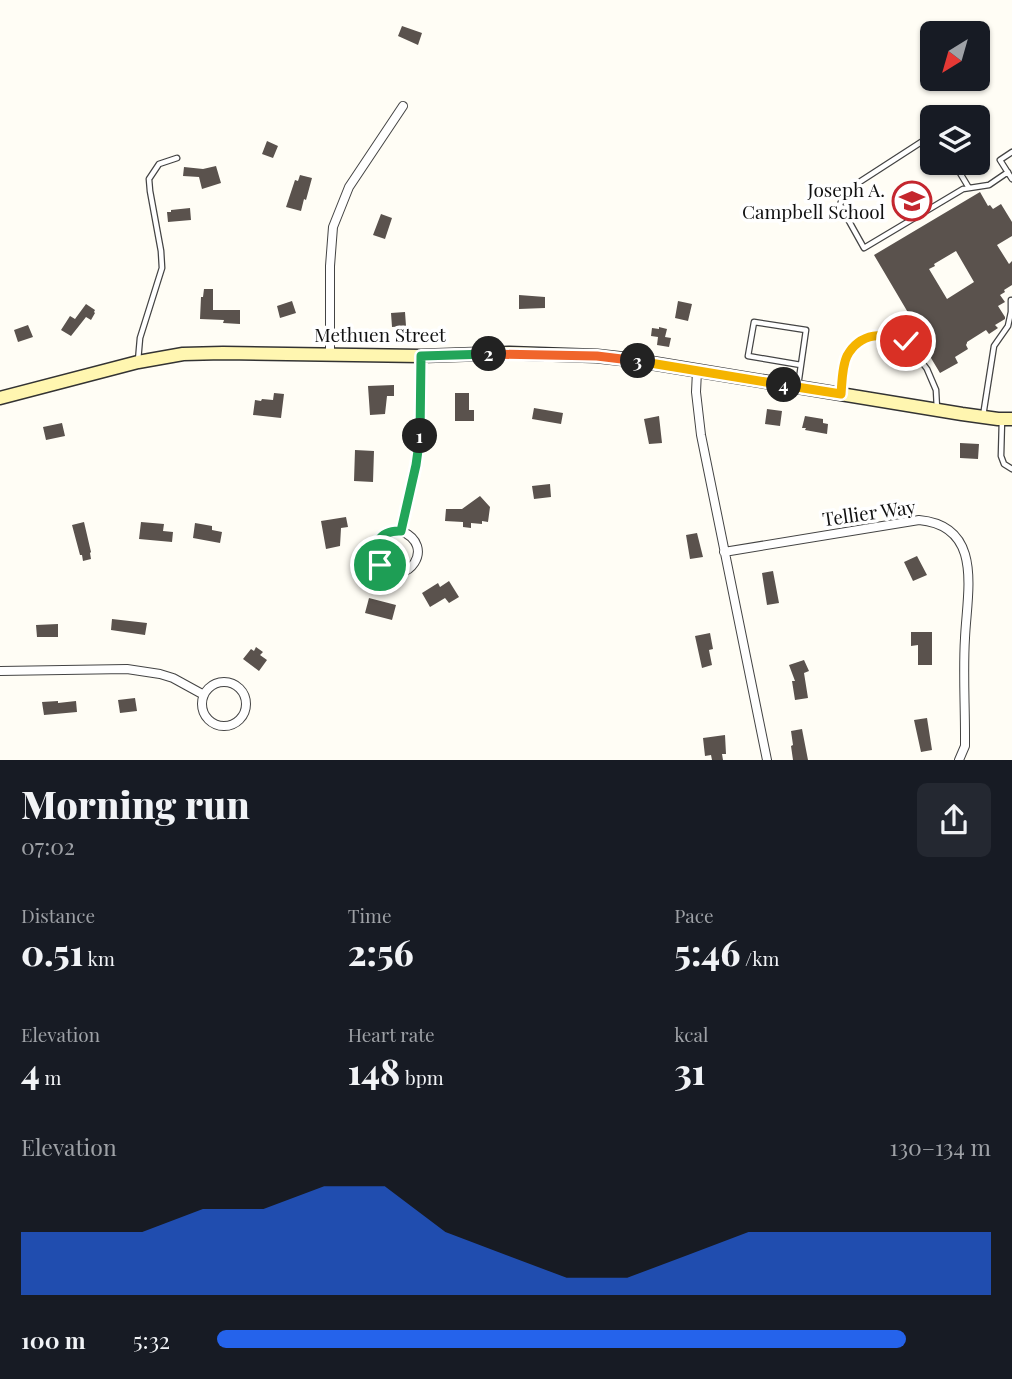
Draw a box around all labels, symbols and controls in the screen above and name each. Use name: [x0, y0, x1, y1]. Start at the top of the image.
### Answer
north arrow: [920, 21, 990, 91]
map controls: [920, 21, 990, 175]
button: layers: [920, 105, 990, 175]
place label: Joseph A. Campbell School: [742, 176, 886, 224]
school or university icon: Joseph A. Campbell School: [891, 180, 933, 222]
pin: [876, 311, 936, 371]
street label: Methuen Street: [314, 321, 446, 347]
icon: check: [887, 322, 925, 360]
pin: 2: [472, 336, 506, 372]
text: 2: [484, 340, 493, 366]
pin: 3: [620, 344, 656, 378]
text: 3: [633, 347, 642, 373]
pin: 4: [766, 368, 802, 402]
text: 4: [778, 371, 789, 397]
pin: 1: [402, 418, 438, 453]
text: 1: [416, 422, 423, 448]
street label: Tellier Way: [821, 493, 918, 531]
pin: [350, 535, 410, 595]
icon: arrive: [361, 546, 399, 584]
text: Morning run: [21, 778, 250, 829]
button: share: [917, 783, 991, 857]
text: 07:02: [21, 830, 75, 861]
text: Distance: [21, 902, 95, 928]
text: Time: [348, 902, 392, 928]
text: Pace: [674, 902, 714, 928]
text: 0.51: [21, 928, 83, 975]
text: 2:56: [348, 928, 414, 975]
text: 5:46: [674, 928, 740, 975]
text: km: [83, 945, 115, 971]
text: /km: [740, 945, 780, 971]
text: Elevation: [21, 1021, 100, 1047]
text: Heart rate: [348, 1021, 435, 1047]
text: kcal: [674, 1021, 708, 1047]
text: 4: [21, 1047, 40, 1094]
text: 148: [348, 1047, 400, 1094]
text: 31: [674, 1047, 705, 1094]
text: m: [40, 1064, 61, 1090]
text: bpm: [400, 1064, 444, 1090]
text: Elevation: [21, 1131, 117, 1162]
text: 130–134 m: [890, 1131, 991, 1162]
text: 100 m: [21, 1324, 86, 1355]
text: 5:32: [133, 1324, 170, 1355]

